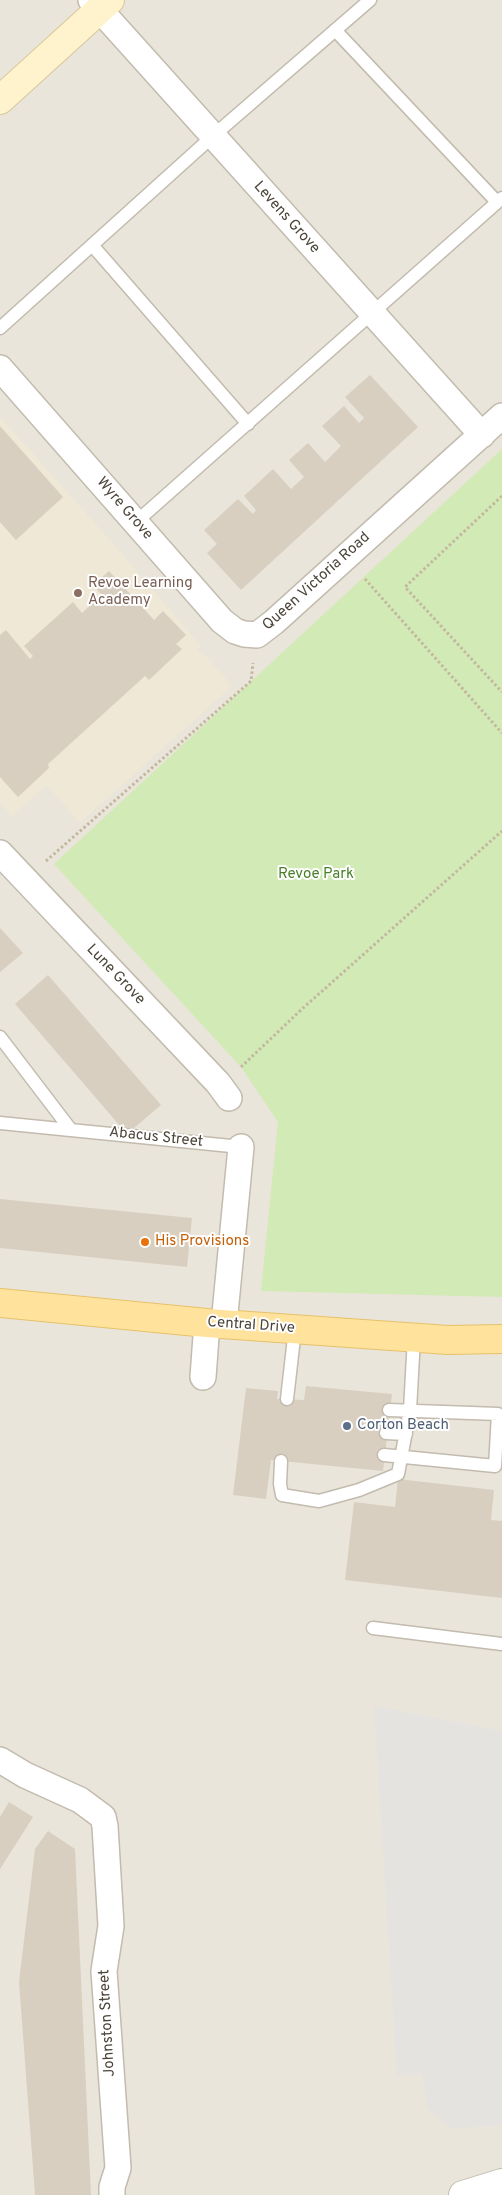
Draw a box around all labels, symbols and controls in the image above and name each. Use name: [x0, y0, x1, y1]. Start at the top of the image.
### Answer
street label: Levens Grove: [249, 178, 323, 258]
street label: Wyre Grove: [92, 474, 156, 544]
street label: Queen Victoria Road: [260, 529, 374, 635]
place label: Revoe Learning Academy: [88, 575, 193, 610]
marker: Revoe Learning Academy: [72, 587, 84, 599]
park label: Revoe Park: [278, 866, 354, 884]
street label: Lune Grove: [82, 941, 148, 1009]
street label: Abacus Street: [108, 1124, 204, 1152]
place label: His Provisions: [155, 1233, 249, 1251]
marker: His Provisions: [139, 1236, 151, 1248]
street label: Central Drive: [207, 1314, 295, 1338]
place label: Corton Beach: [357, 1417, 449, 1435]
marker: Corton Beach: [341, 1420, 353, 1432]
street label: Johnston Street: [96, 1969, 120, 2077]

